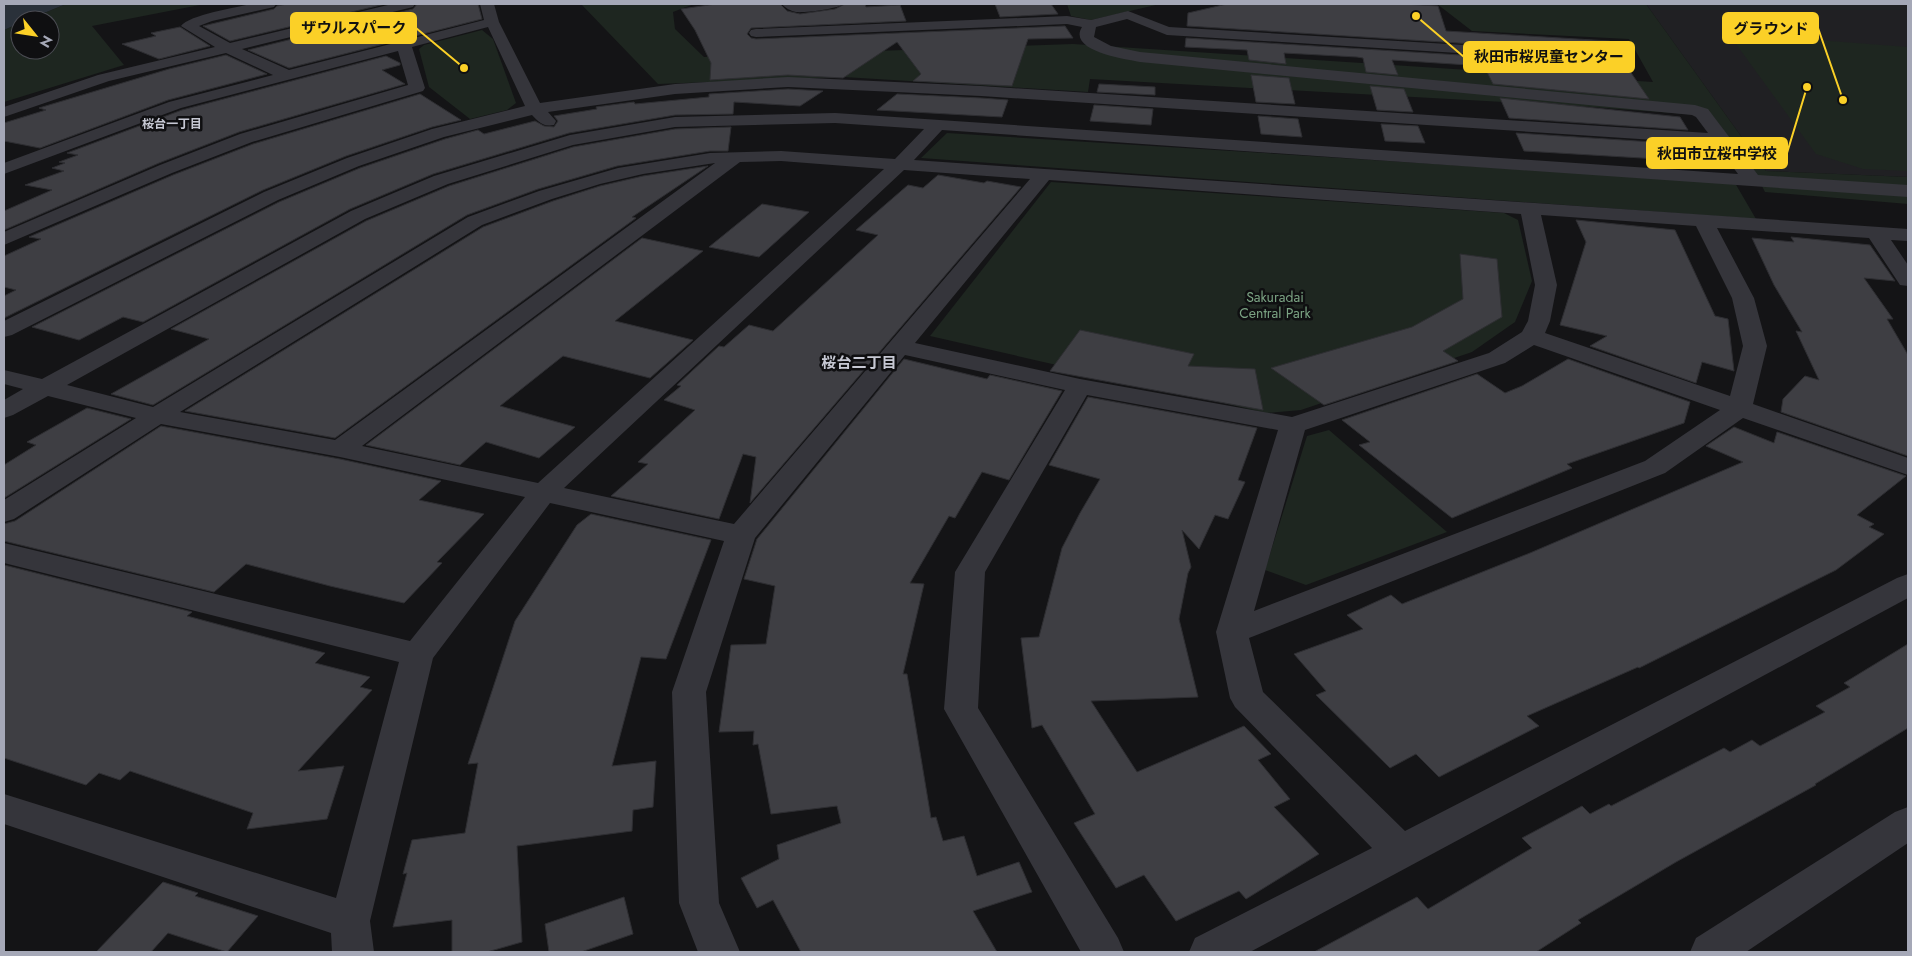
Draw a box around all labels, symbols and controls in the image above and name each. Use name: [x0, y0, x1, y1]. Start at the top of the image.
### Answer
north arrow: [10, 10, 60, 60]
callout: ザウルスパーク: [291, 13, 416, 43]
callout: グラウンド: [1723, 13, 1818, 43]
text: ザウルスパーク: [301, 17, 407, 39]
text: グラウンド: [1733, 18, 1809, 40]
text: N: [35, 32, 58, 51]
callout: 秋田市桜児童センター: [1464, 42, 1634, 72]
text: 秋田市桜児童センター: [1474, 46, 1624, 68]
district label: 桜台一丁目: [142, 115, 202, 133]
callout: 秋田市立桜中学校: [1647, 138, 1787, 168]
text: 秋田市立桜中学校: [1657, 143, 1777, 165]
park label: Sakuradai Central Park: [1239, 287, 1312, 323]
district label: 桜台二丁目: [821, 352, 897, 374]

